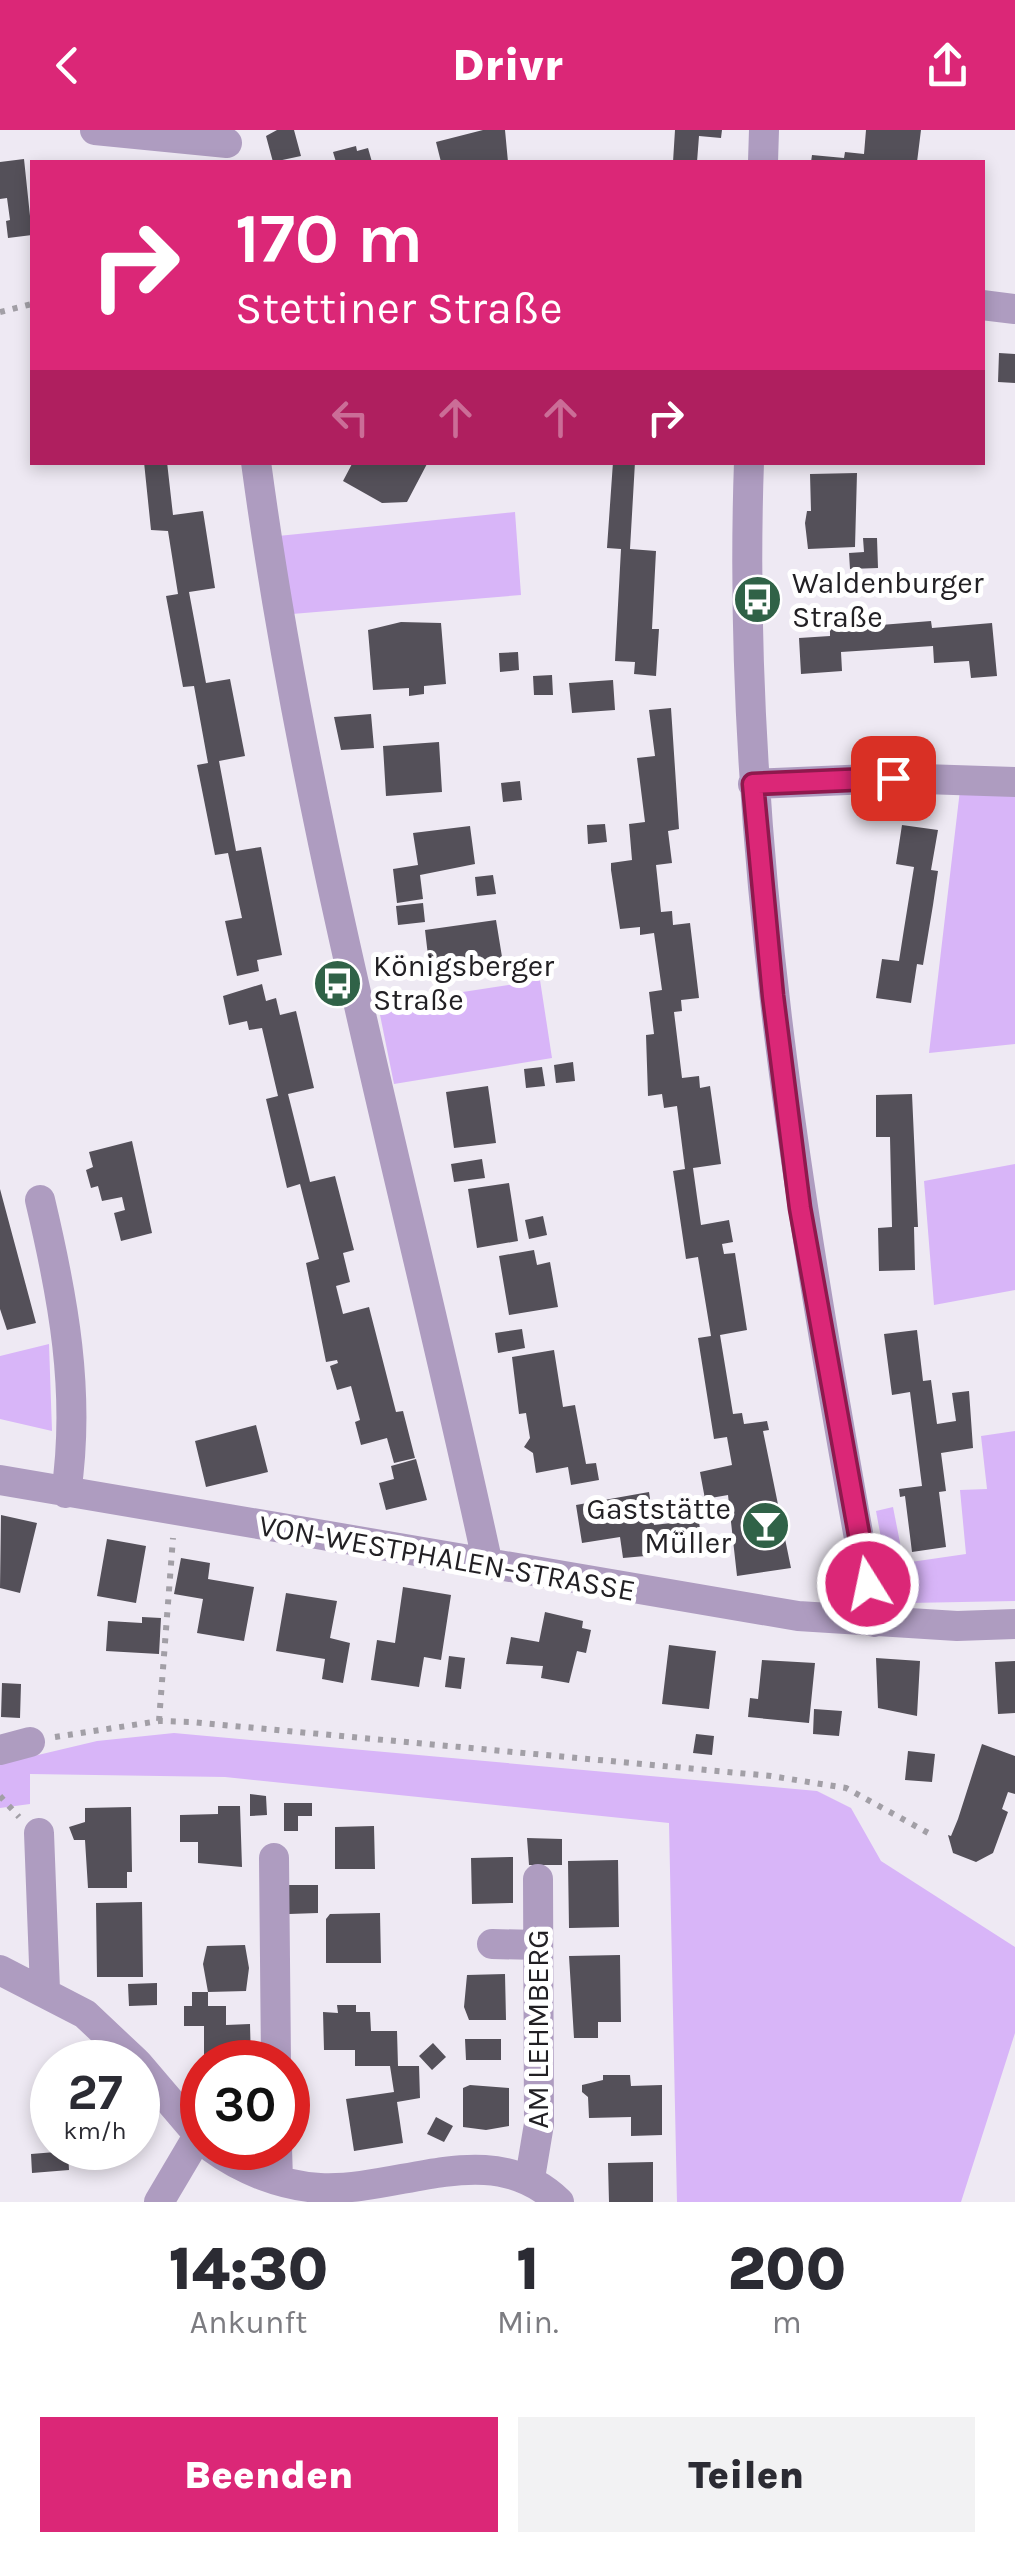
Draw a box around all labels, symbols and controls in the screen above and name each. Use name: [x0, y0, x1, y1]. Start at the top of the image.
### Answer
icon: back: [40, 38, 95, 93]
icon: share: [920, 38, 975, 93]
text: Drivr: [452, 39, 563, 91]
text: 170 m: [235, 198, 423, 280]
icon: right: [70, 200, 200, 330]
text: Stettiner Straße: [235, 282, 563, 334]
icon: left: [323, 390, 378, 445]
icon: ahead: [428, 390, 483, 445]
icon: ahead: [533, 390, 588, 445]
icon: right: [638, 390, 693, 445]
place label: Waldenburger Straße: [792, 565, 984, 635]
bus stop icon: Waldenburger Straße: [731, 574, 783, 626]
pin: [851, 736, 936, 821]
icon: arrive: [866, 751, 921, 806]
place label: Königsberger Straße: [373, 948, 554, 1018]
bus stop icon: Königsberger Straße: [312, 957, 364, 1009]
place label: Gaststätte Müller: [587, 1491, 731, 1561]
bar icon: Gaststätte Müller: [740, 1500, 792, 1552]
street label: VON-WESTPHALEN-STRASSE: [256, 1507, 638, 1609]
position arrow: [816, 1532, 920, 1636]
street label: AM LEHMBERG: [520, 1929, 556, 2129]
speed limit sign: 30: [180, 2040, 310, 2170]
text: 27: [67, 2063, 123, 2122]
text: km/h: [63, 2116, 127, 2145]
text: 14:30: [169, 2234, 328, 2304]
text: 1: [516, 2234, 539, 2304]
text: 200: [727, 2234, 846, 2304]
text: Ankunft: [190, 2304, 307, 2341]
text: Min.: [497, 2304, 559, 2341]
text: m: [772, 2304, 802, 2341]
button: Beenden: [40, 2417, 498, 2532]
button: Teilen: [518, 2417, 975, 2532]

